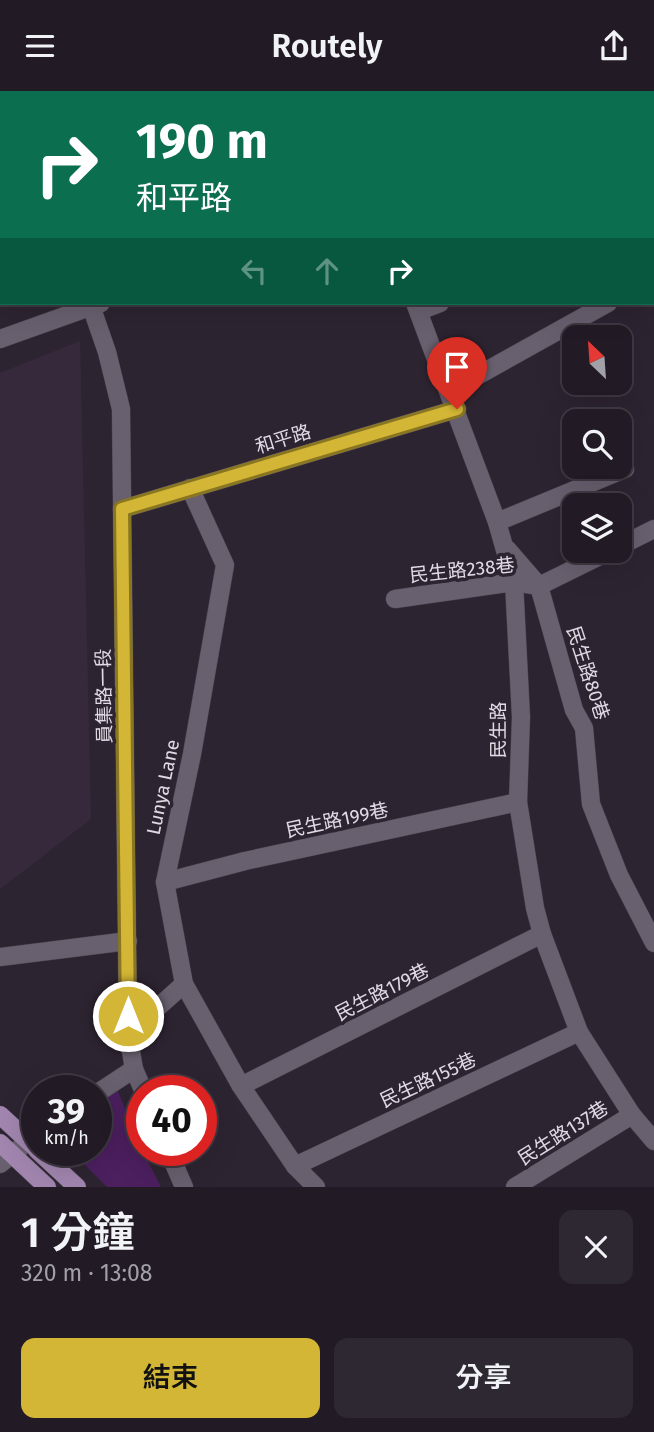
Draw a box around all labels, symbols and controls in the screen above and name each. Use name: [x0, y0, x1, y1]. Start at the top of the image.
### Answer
icon: menu: [21, 27, 59, 65]
text: Routely: [271, 27, 383, 65]
icon: share: [595, 27, 633, 65]
text: 190 m: [136, 112, 268, 171]
icon: right: [21, 119, 112, 210]
text: 和平路: [136, 179, 232, 217]
icon: left: [235, 252, 273, 290]
icon: ahead: [308, 252, 346, 290]
icon: right: [381, 252, 419, 290]
north arrow: [562, 325, 632, 395]
map controls: [562, 325, 632, 563]
pin: [427, 337, 487, 409]
icon: arrive: [438, 348, 476, 386]
button: search: [562, 409, 632, 479]
street label: 和平路: [252, 420, 314, 458]
button: layers: [562, 493, 632, 563]
street label: 民生路238巷: [408, 553, 516, 587]
street label: 民生路80巷: [562, 623, 614, 723]
street label: 員集路一段: [92, 648, 116, 744]
street label: 民生路: [487, 701, 510, 759]
street label: Lunya Lane: [142, 737, 184, 837]
street label: 民生路199巷: [284, 798, 390, 842]
street label: 民生路179巷: [331, 959, 433, 1025]
position arrow: [91, 979, 165, 1053]
street label: 民生路155巷: [376, 1048, 480, 1112]
speed limit sign: 40: [126, 1075, 217, 1166]
text: 39: [48, 1090, 85, 1132]
street label: 民生路137巷: [514, 1096, 612, 1170]
text: km/h: [44, 1127, 89, 1149]
text: 1 分鐘: [21, 1208, 134, 1258]
button: close: [559, 1210, 633, 1284]
text: 320 m · 13:08: [21, 1259, 152, 1287]
button: 結束: [21, 1338, 320, 1418]
button: 分享: [334, 1338, 633, 1418]

